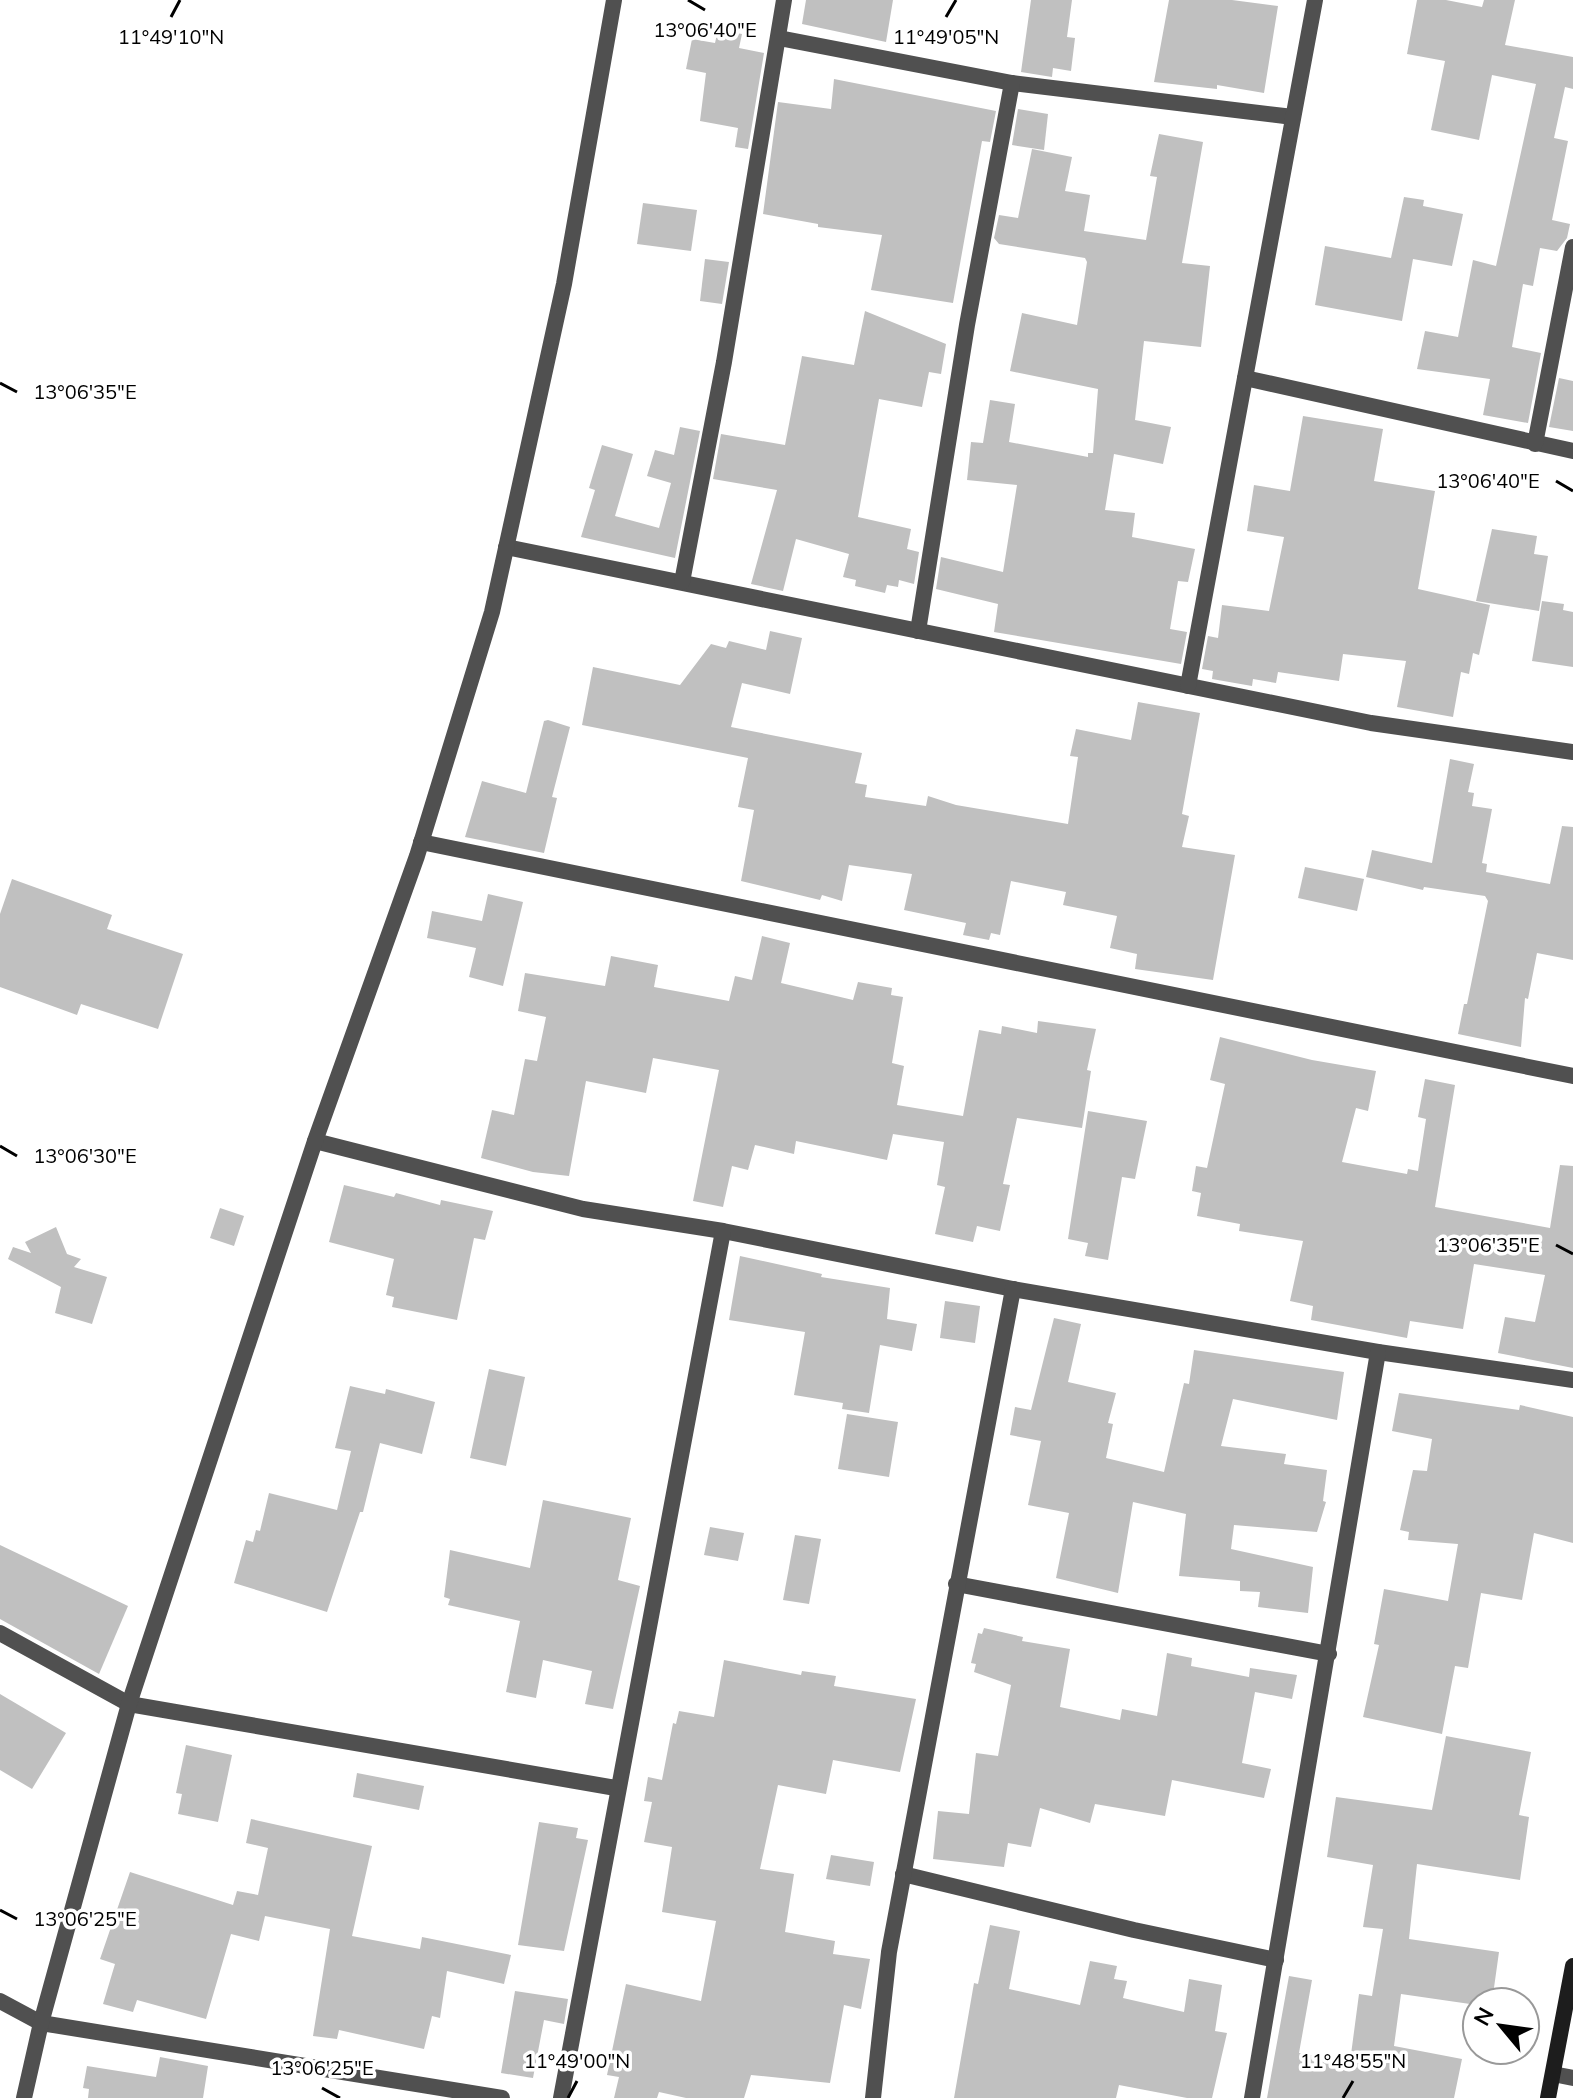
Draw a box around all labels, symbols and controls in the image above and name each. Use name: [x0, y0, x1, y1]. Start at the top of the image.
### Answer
text: 13°06'40"E: [653, 17, 757, 42]
text: 11°49'10"N: [118, 24, 224, 49]
text: 11°49'05"N: [893, 24, 999, 49]
text: 13°06'35"E: [33, 379, 137, 404]
text: 13°06'40"E: [1436, 468, 1540, 493]
text: 13°06'30"E: [33, 1143, 137, 1168]
text: 13°06'35"E: [1436, 1232, 1540, 1257]
text: 13°06'25"E: [33, 1906, 137, 1931]
north arrow: [1461, 1986, 1541, 2066]
text: N: [1467, 2002, 1500, 2030]
text: 11°49'00"N: [524, 2048, 630, 2073]
text: 11°48'55"N: [1300, 2048, 1406, 2073]
text: 13°06'25"E: [270, 2055, 374, 2080]

